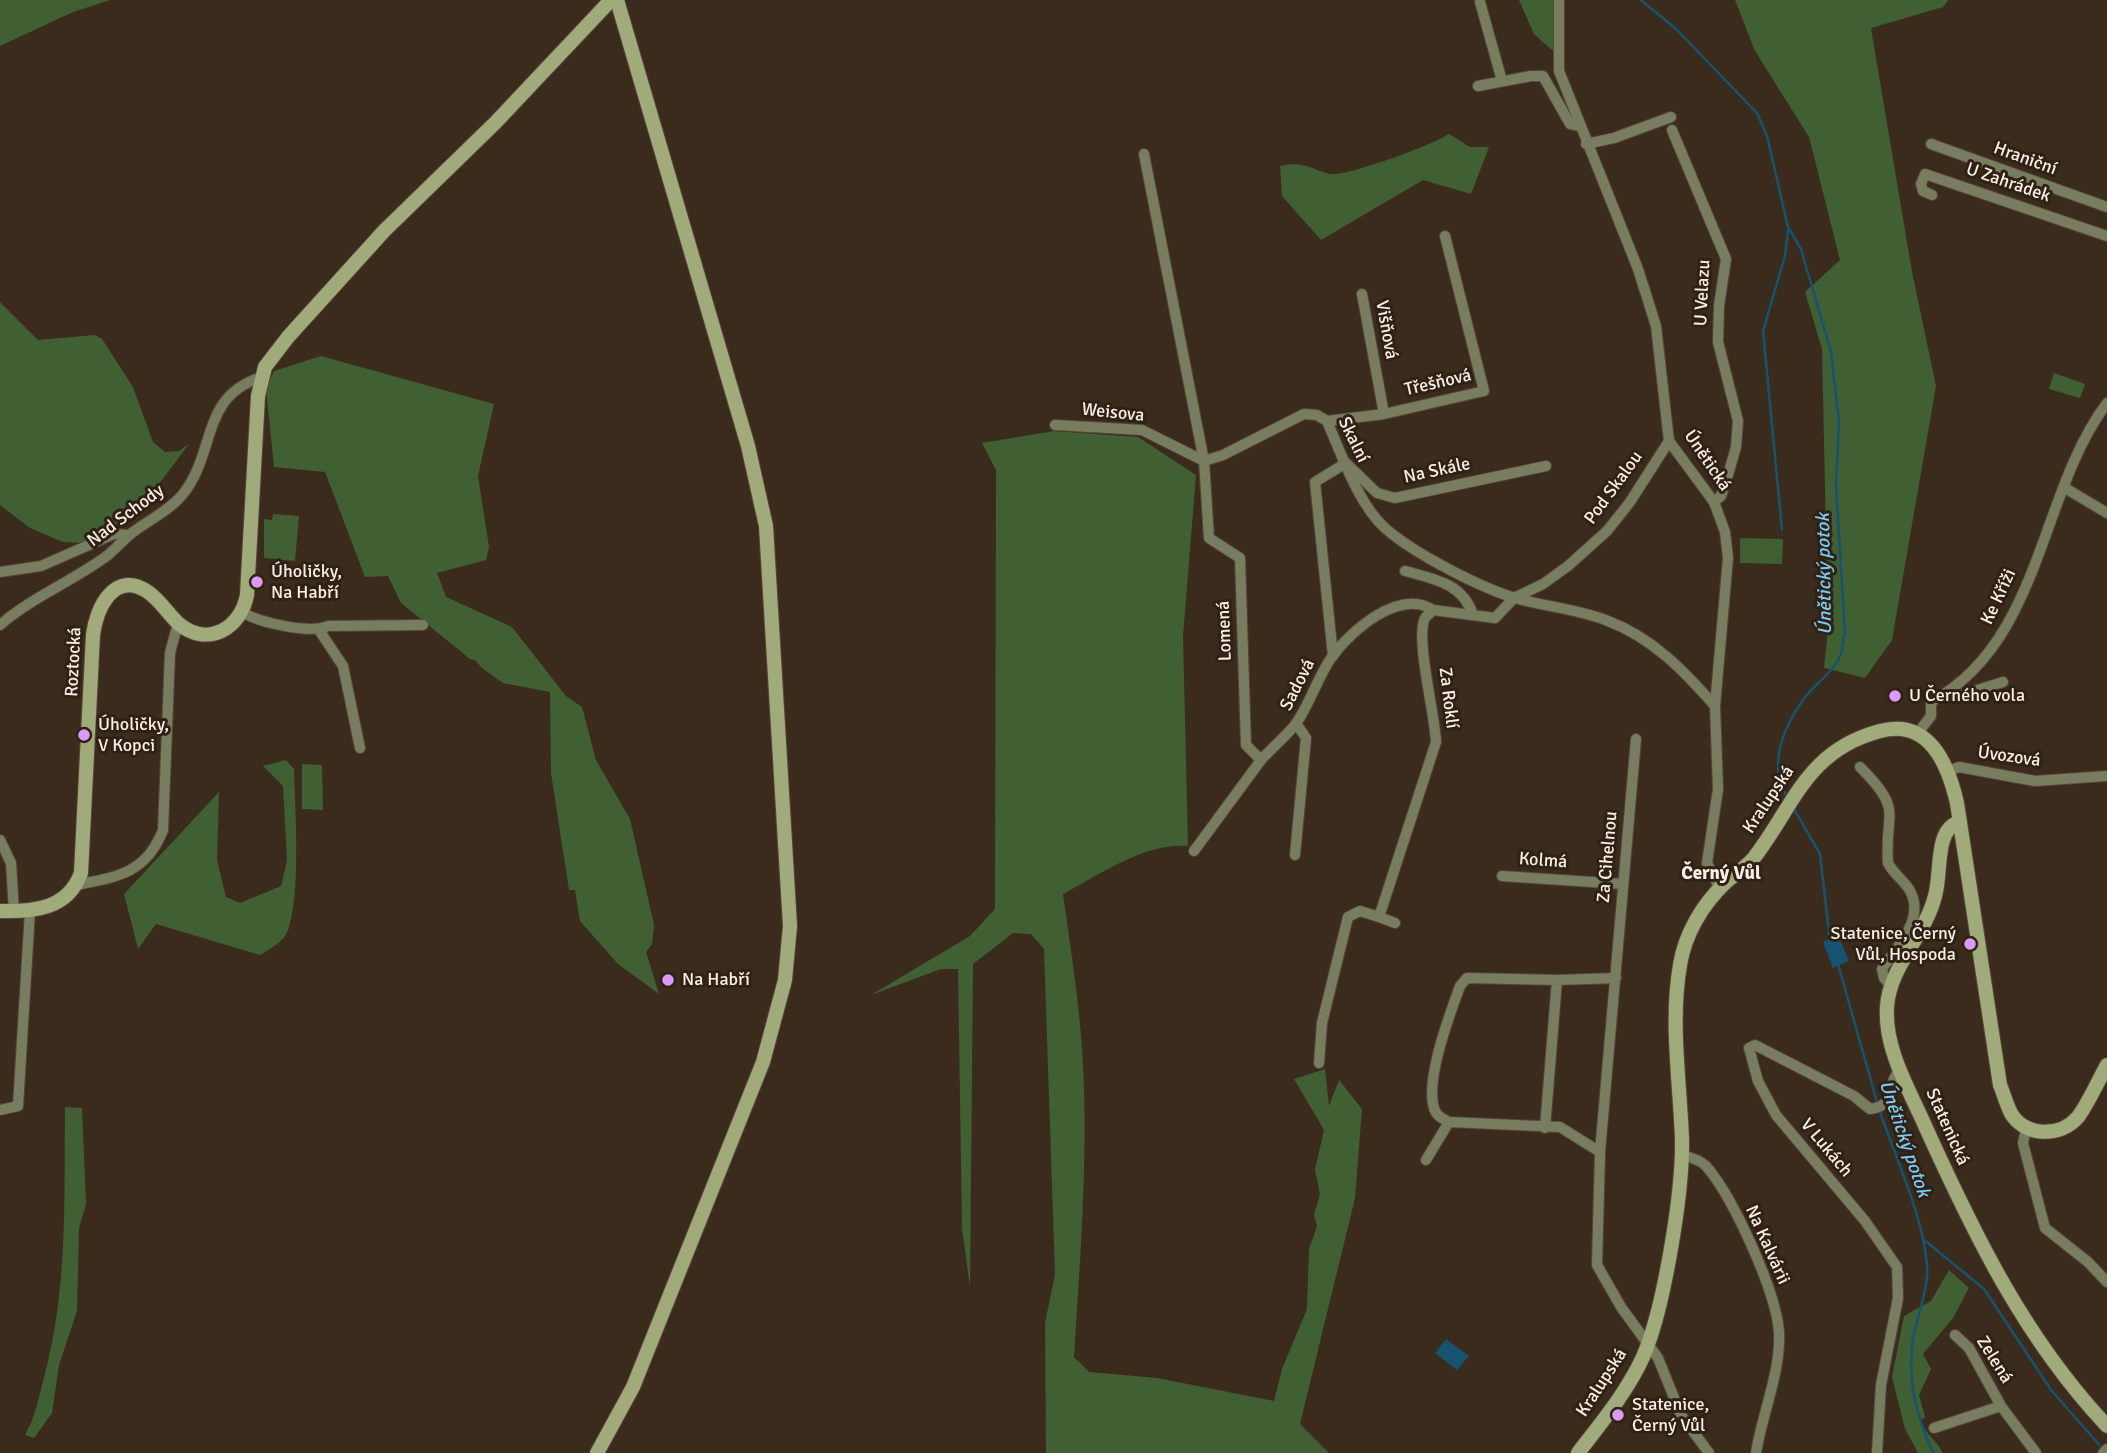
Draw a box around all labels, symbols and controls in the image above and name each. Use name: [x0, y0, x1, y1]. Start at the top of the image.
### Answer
street label: Hraniční: [1990, 138, 2060, 180]
street label: U Zahrádek: [1963, 158, 2053, 208]
street label: U Velazu: [1690, 259, 1716, 327]
street label: Višňová: [1370, 299, 1402, 361]
street label: Třešňová: [1402, 365, 1474, 401]
street label: Weisova: [1081, 399, 1145, 427]
street label: Skalní: [1333, 414, 1373, 466]
street label: Únětická: [1679, 426, 1735, 496]
street label: Pod Skalou: [1580, 447, 1648, 529]
street label: Na Skále: [1402, 453, 1472, 489]
street label: Nad Schody: [83, 480, 169, 552]
water label: Únětický potok: [1813, 513, 1837, 635]
place label: Úholičky, Na Habří: [271, 561, 342, 604]
street label: Ke Kříži: [1977, 566, 2021, 628]
marker: Úholičky, Na Habří: [249, 574, 265, 590]
street label: Lomená: [1213, 600, 1237, 662]
street label: Roztocká: [61, 627, 87, 697]
street label: Sadová: [1276, 656, 1320, 714]
street label: Za Roklí: [1434, 666, 1462, 730]
place label: U Černého vola: [1909, 685, 2025, 707]
marker: U Černého vola: [1887, 688, 1903, 704]
place label: Úholičky, V Kopci: [98, 714, 169, 756]
marker: Úholičky, V Kopci: [76, 727, 92, 743]
street label: Úvozová: [1976, 742, 2042, 772]
street label: Kralupská: [1739, 762, 1799, 838]
street label: Za Cihelnou: [1593, 810, 1623, 904]
street label: Kolmá: [1518, 849, 1568, 873]
district label: Černý Vůl: [1681, 863, 1761, 885]
place label: Statenice, Černý Vůl, Hospoda: [1830, 923, 1956, 965]
marker: Statenice, Černý Vůl, Hospoda: [1962, 936, 1978, 952]
place label: Na Habří: [682, 969, 750, 991]
marker: Na Habří: [660, 972, 676, 988]
water label: Únětický potok: [1873, 1078, 1935, 1200]
street label: Statenická: [1921, 1085, 1973, 1169]
street label: V Lukách: [1795, 1114, 1857, 1182]
street label: Na Kalvárii: [1740, 1202, 1794, 1288]
street label: Zelená: [1971, 1332, 2017, 1388]
street label: Kralupská: [1572, 1345, 1632, 1421]
place label: Statenice, Černý Vůl: [1632, 1394, 1709, 1436]
marker: Statenice, Černý Vůl: [1610, 1407, 1626, 1423]

